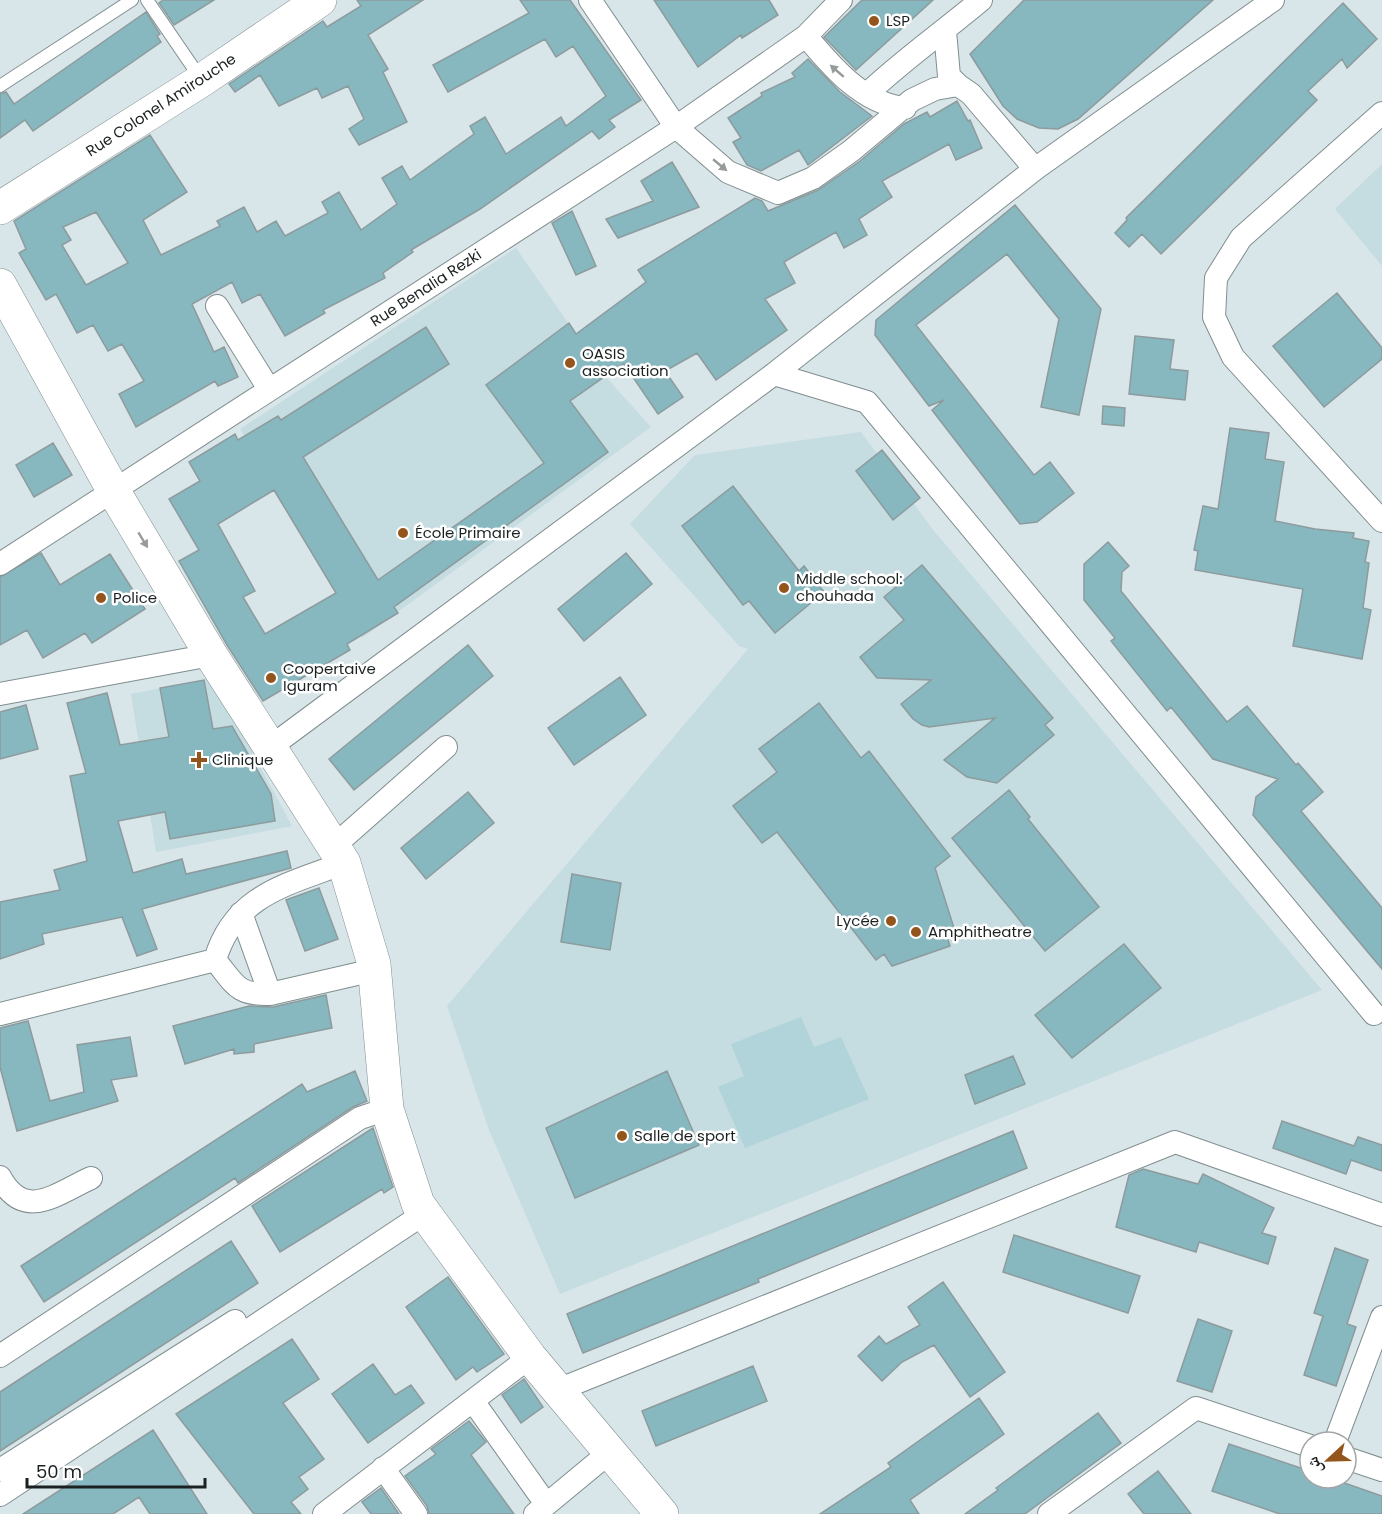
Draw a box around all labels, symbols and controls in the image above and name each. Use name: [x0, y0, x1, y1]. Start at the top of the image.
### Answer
place label: LSP: [886, 10, 910, 31]
marker: LSP: [867, 14, 881, 28]
street label: Rue Colonel Amirouche: [82, 48, 240, 161]
one-way arrow: [830, 64, 845, 78]
one-way arrow: [712, 158, 727, 171]
street label: Rue Benalia Rezki: [366, 244, 485, 331]
place label: OASIS association: [582, 343, 669, 381]
marker: OASIS association: [563, 356, 577, 370]
place label: École Primaire: [415, 522, 521, 543]
marker: École Primaire: [396, 526, 410, 540]
one-way arrow: [138, 532, 148, 549]
place label: Middle school: chouhada: [796, 568, 903, 606]
marker: Middle school: chouhada: [777, 581, 791, 595]
place label: Police: [113, 587, 157, 608]
marker: Police: [94, 591, 108, 605]
place label: Coopertaive Iguram: [283, 658, 376, 696]
marker: Coopertaive Iguram: [264, 671, 278, 685]
place label: Clinique: [212, 749, 273, 770]
marker: Clinique: [190, 751, 208, 769]
place label: Lycée: [836, 910, 879, 931]
marker: Lycée: [884, 914, 898, 928]
place label: Amphitheatre: [928, 921, 1032, 942]
marker: Amphitheatre: [909, 925, 923, 939]
place label: Salle de sport: [634, 1125, 736, 1146]
marker: Salle de sport: [615, 1129, 629, 1143]
north arrow: [1298, 1430, 1358, 1490]
scale bar: [27, 1451, 206, 1489]
text: ش: [1301, 1453, 1328, 1478]
text: 50 m: [36, 1459, 82, 1484]

